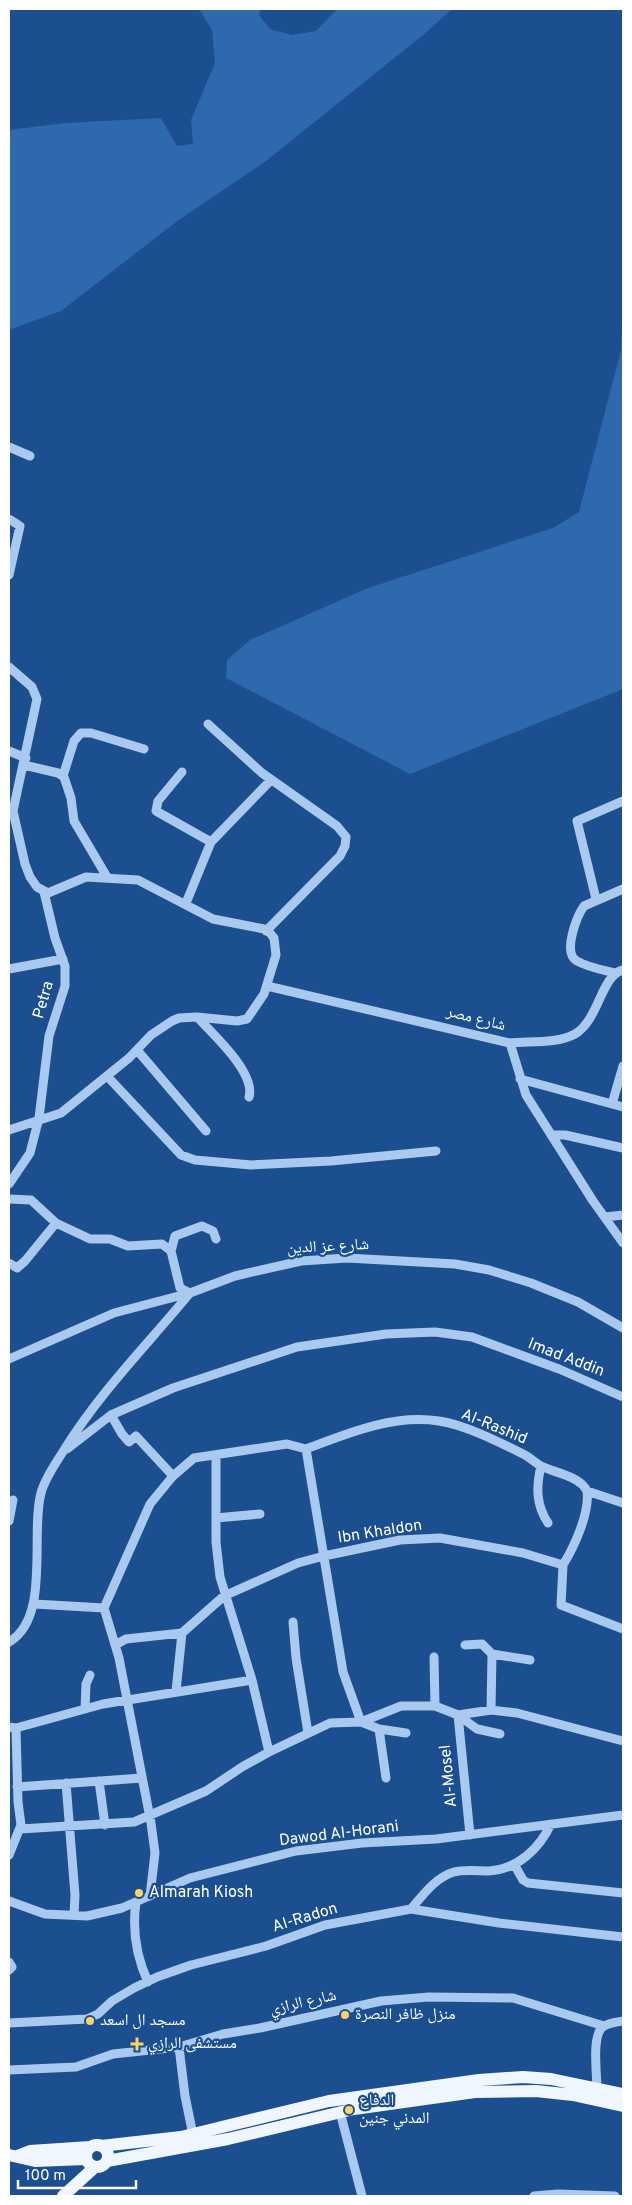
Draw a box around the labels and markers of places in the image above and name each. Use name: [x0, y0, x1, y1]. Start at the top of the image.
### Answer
place label: Almarah Kiosh: [149, 1883, 253, 1903]
marker: Almarah Kiosh: [133, 1887, 145, 1899]
place label: منزل ظافر النصرة: [355, 2005, 456, 2025]
marker: منزل ظافر النصرة: [339, 2009, 351, 2021]
place label: مسجد ال اسعد: [100, 2011, 186, 2031]
marker: مسجد ال اسعد: [84, 2015, 96, 2027]
place label: مستشفى الرازي: [148, 2034, 237, 2055]
marker: مستشفى الرازي: [130, 2037, 144, 2051]
place label: الدفاع المدني جنين: [359, 2091, 430, 2130]
marker: الدفاع المدني جنين: [343, 2104, 355, 2116]

